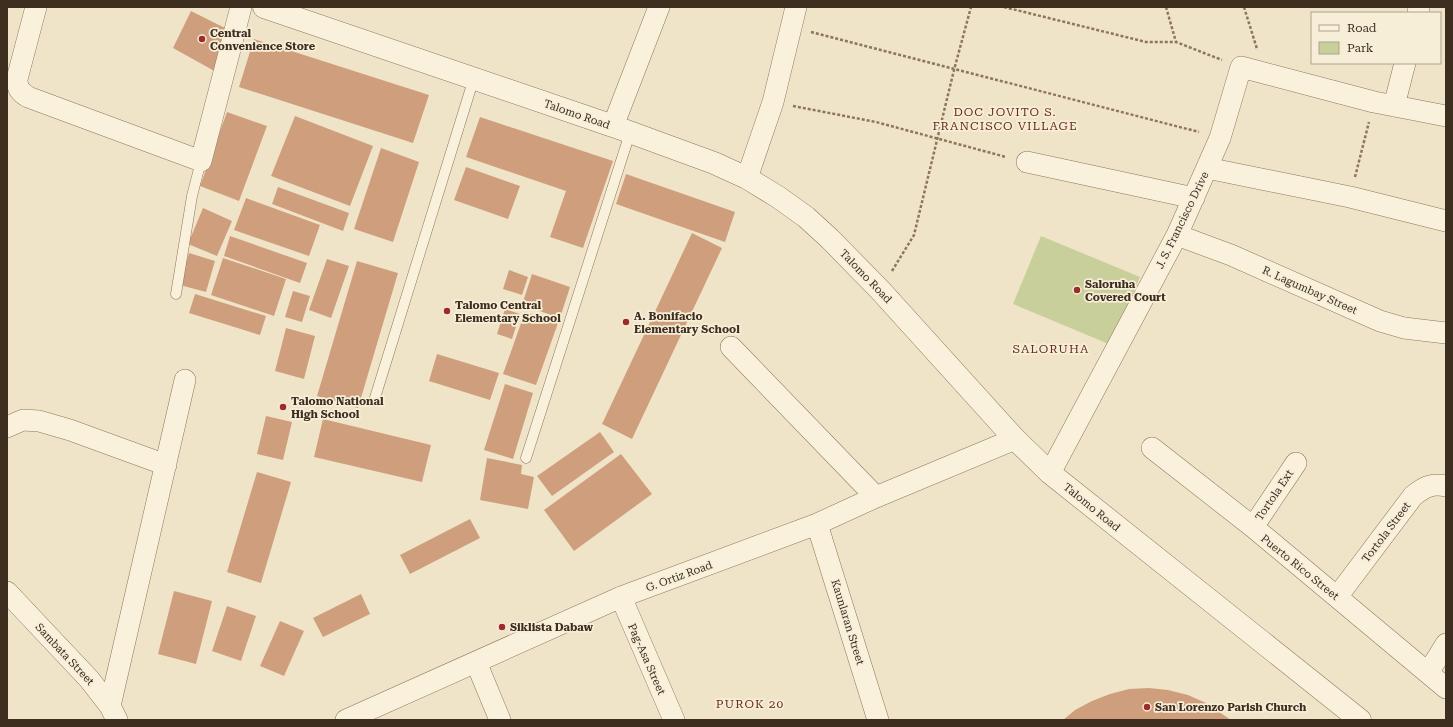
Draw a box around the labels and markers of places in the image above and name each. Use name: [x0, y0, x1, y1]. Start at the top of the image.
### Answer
place label: Central Convenience Store: [210, 27, 316, 53]
marker: Central Convenience Store: [197, 34, 207, 44]
place label: Saloruha Covered Court: [1085, 278, 1166, 304]
marker: Saloruha Covered Court: [1072, 285, 1082, 295]
place label: Talomo Central Elementary School: [455, 299, 561, 325]
marker: Talomo Central Elementary School: [442, 306, 452, 316]
place label: A. Bonifacio Elementary School: [634, 310, 740, 336]
marker: A. Bonifacio Elementary School: [621, 317, 631, 327]
place label: Talomo National High School: [291, 395, 384, 421]
marker: Talomo National High School: [278, 402, 288, 412]
place label: Siklista Dabaw: [510, 621, 593, 634]
marker: Siklista Dabaw: [497, 622, 507, 632]
place label: San Lorenzo Parish Church: [1155, 701, 1307, 714]
marker: San Lorenzo Parish Church: [1142, 702, 1152, 712]

